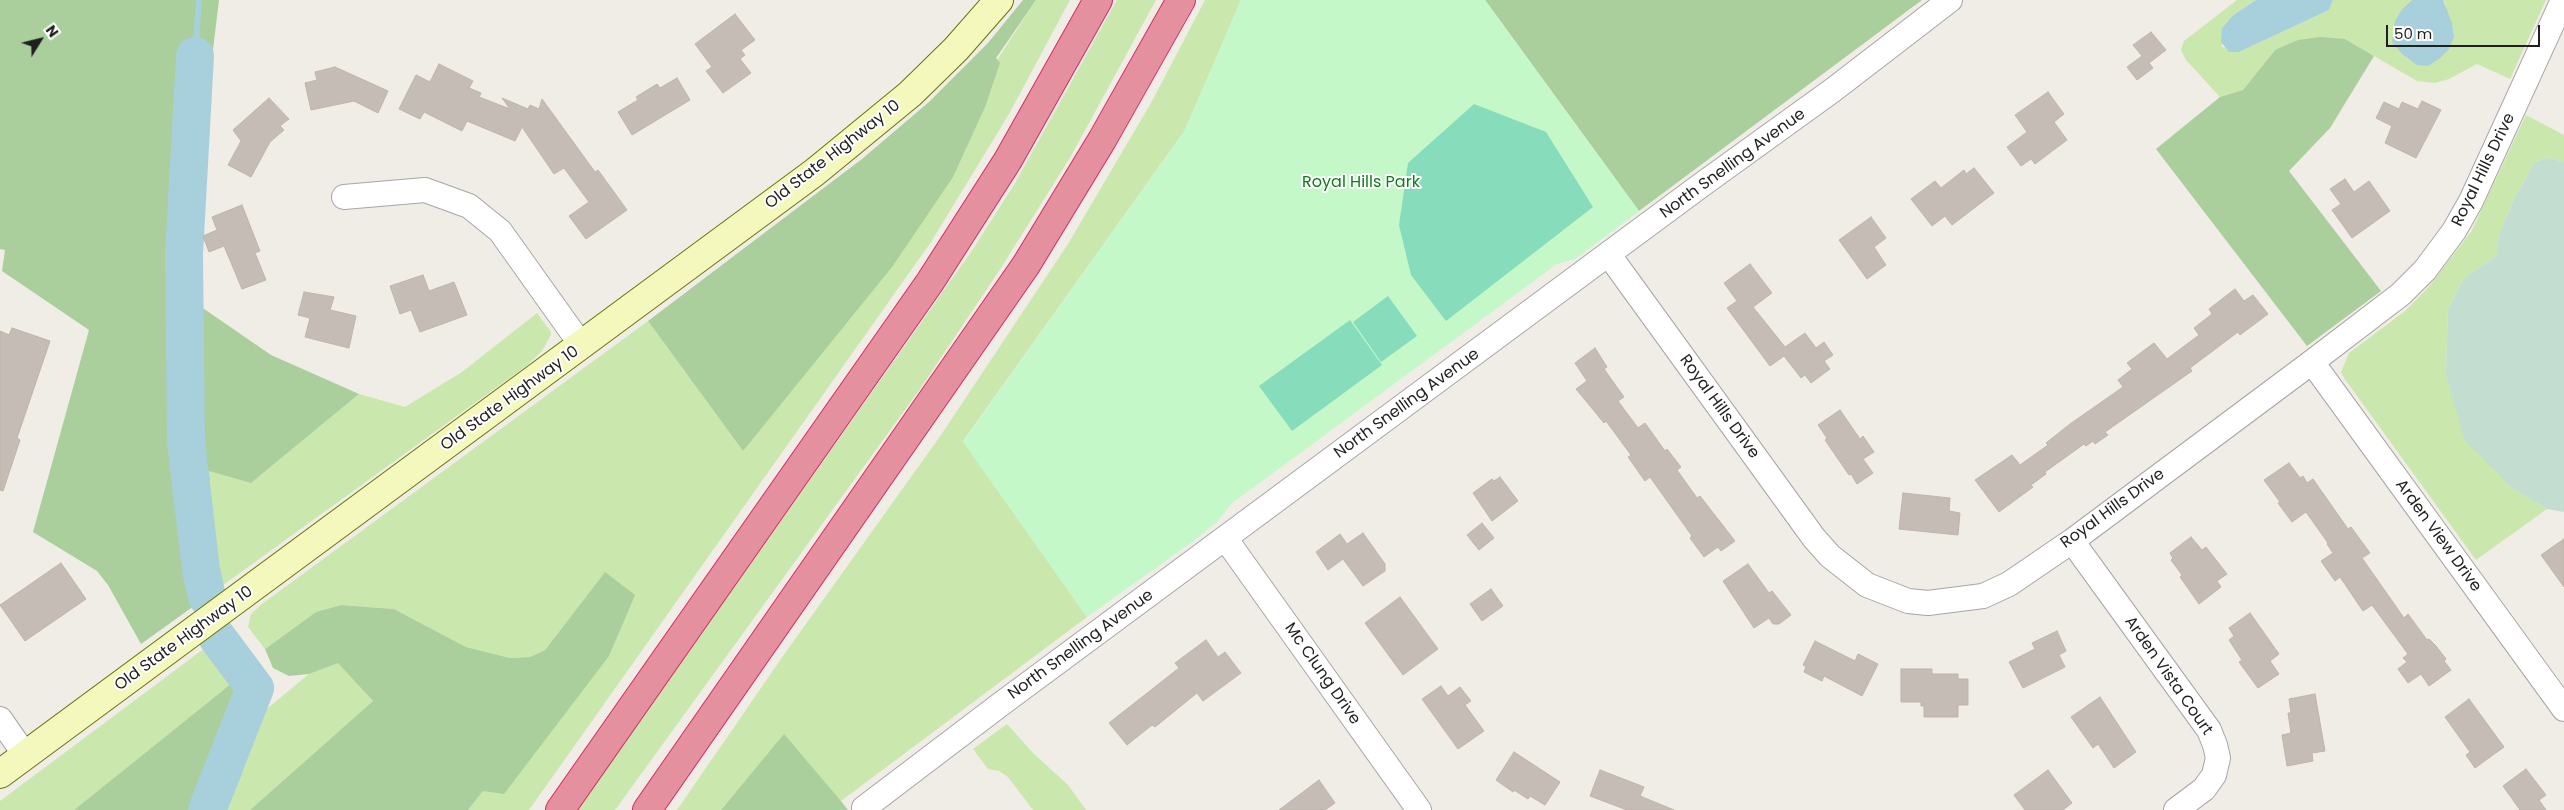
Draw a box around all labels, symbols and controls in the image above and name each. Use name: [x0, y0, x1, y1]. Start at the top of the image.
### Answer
north arrow: [15, 15, 65, 65]
scale bar: [2389, 15, 2543, 47]
text: N: [41, 21, 63, 41]
text: 50 m: [2394, 23, 2432, 44]
street label: Old State Highway 10: [762, 96, 904, 214]
street label: North Snelling Avenue: [1657, 105, 1809, 223]
street label: Royal Hills Drive: [2448, 110, 2520, 230]
park label: Royal Hills Park: [1302, 173, 1420, 193]
street label: Old State Highway 10: [437, 342, 583, 456]
street label: North Snelling Avenue: [1331, 345, 1483, 463]
street label: Royal Hills Drive: [1675, 351, 1763, 463]
street label: Royal Hills Drive: [2057, 465, 2169, 553]
street label: Arden View Drive: [2391, 476, 2485, 596]
street label: Old State Highway 10: [111, 582, 257, 696]
street label: North Snelling Avenue: [1005, 586, 1157, 704]
street label: Arden Vista Court: [2120, 613, 2216, 739]
street label: Mc Clung Drive: [1280, 619, 1364, 729]

